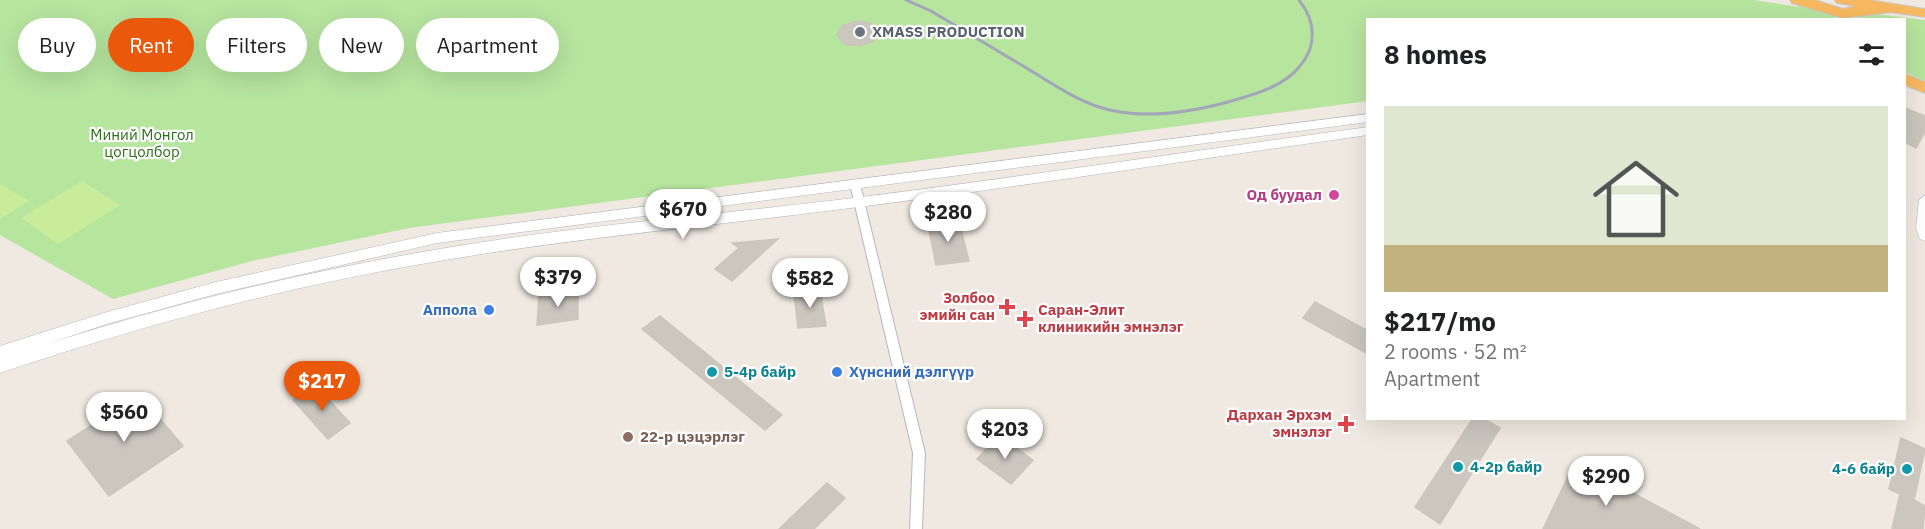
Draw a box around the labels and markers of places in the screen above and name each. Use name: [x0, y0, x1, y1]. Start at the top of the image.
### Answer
place label: XMASS PRODUCTION: [872, 22, 1025, 41]
marker: XMASS PRODUCTION: [853, 25, 867, 39]
place label: Од буудал: [1247, 185, 1322, 204]
marker: Од буудал: [1327, 188, 1341, 202]
pin: $670: [647, 189, 719, 240]
pin: $280: [912, 192, 984, 243]
pin: $379: [522, 257, 594, 308]
pin: $582: [774, 258, 846, 309]
place label: Золбоо эмийн сан: [920, 288, 995, 324]
place label: Аппола: [423, 300, 477, 319]
marker: Золбоо эмийн сан: [1000, 300, 1014, 314]
place label: Саран-Элит клиникийн эмнэлэг: [1038, 300, 1184, 336]
marker: Аппола: [482, 303, 496, 317]
marker: Саран-Элит клиникийн эмнэлэг: [1016, 310, 1034, 328]
pin: $217: [286, 361, 358, 412]
place label: 5-4р байр: [724, 362, 796, 381]
place label: Хүнсний дэлгүүр: [849, 362, 974, 381]
marker: 5-4р байр: [705, 365, 719, 379]
marker: Хүнсний дэлгүүр: [830, 365, 844, 379]
pin: $560: [88, 392, 160, 443]
place label: Дархан Эрхэм эмнэлэг: [1227, 405, 1332, 441]
pin: $203: [969, 409, 1041, 460]
marker: Дархан Эрхэм эмнэлэг: [1337, 415, 1355, 433]
place label: 22-р цэцэрлэг: [640, 427, 745, 446]
marker: 22-р цэцэрлэг: [621, 430, 635, 444]
pin: $290: [1570, 456, 1642, 507]
place label: 4-2р байр: [1470, 457, 1542, 476]
place label: 4-6 байр: [1832, 459, 1895, 478]
marker: 4-2р байр: [1451, 460, 1465, 474]
marker: 4-6 байр: [1900, 462, 1914, 476]

